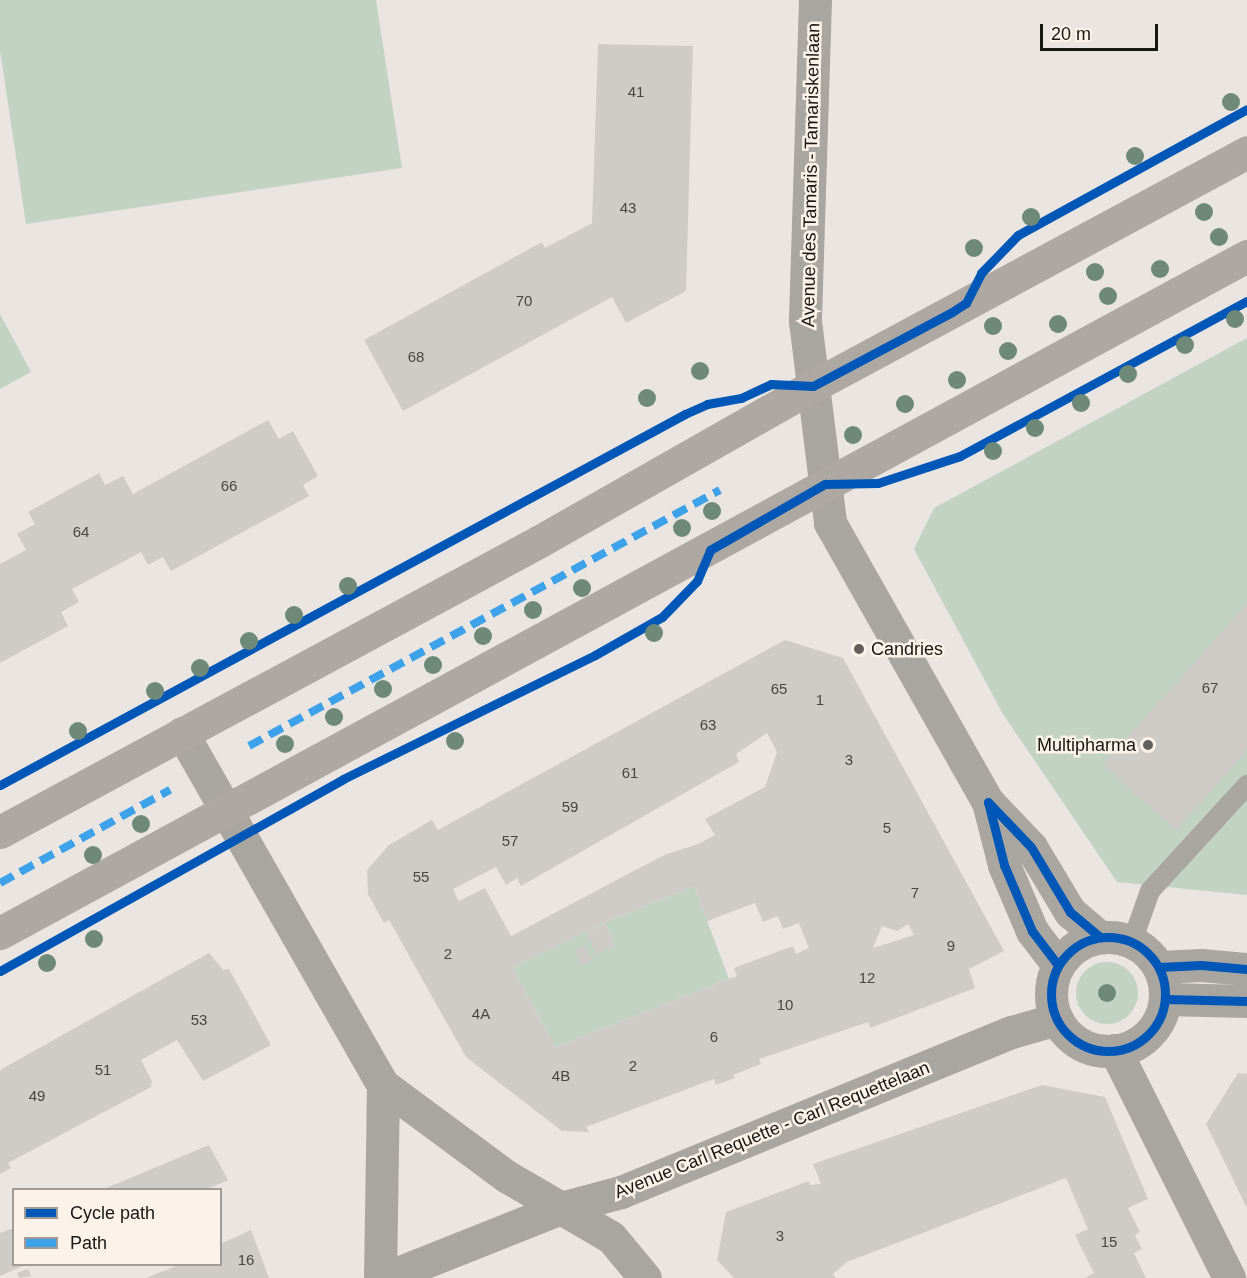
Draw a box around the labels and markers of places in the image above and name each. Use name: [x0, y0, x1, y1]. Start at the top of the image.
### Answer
place label: Candries: [871, 638, 943, 660]
marker: Candries: [852, 642, 866, 656]
place label: Multipharma: [1037, 734, 1136, 756]
marker: Multipharma: [1141, 738, 1155, 752]

